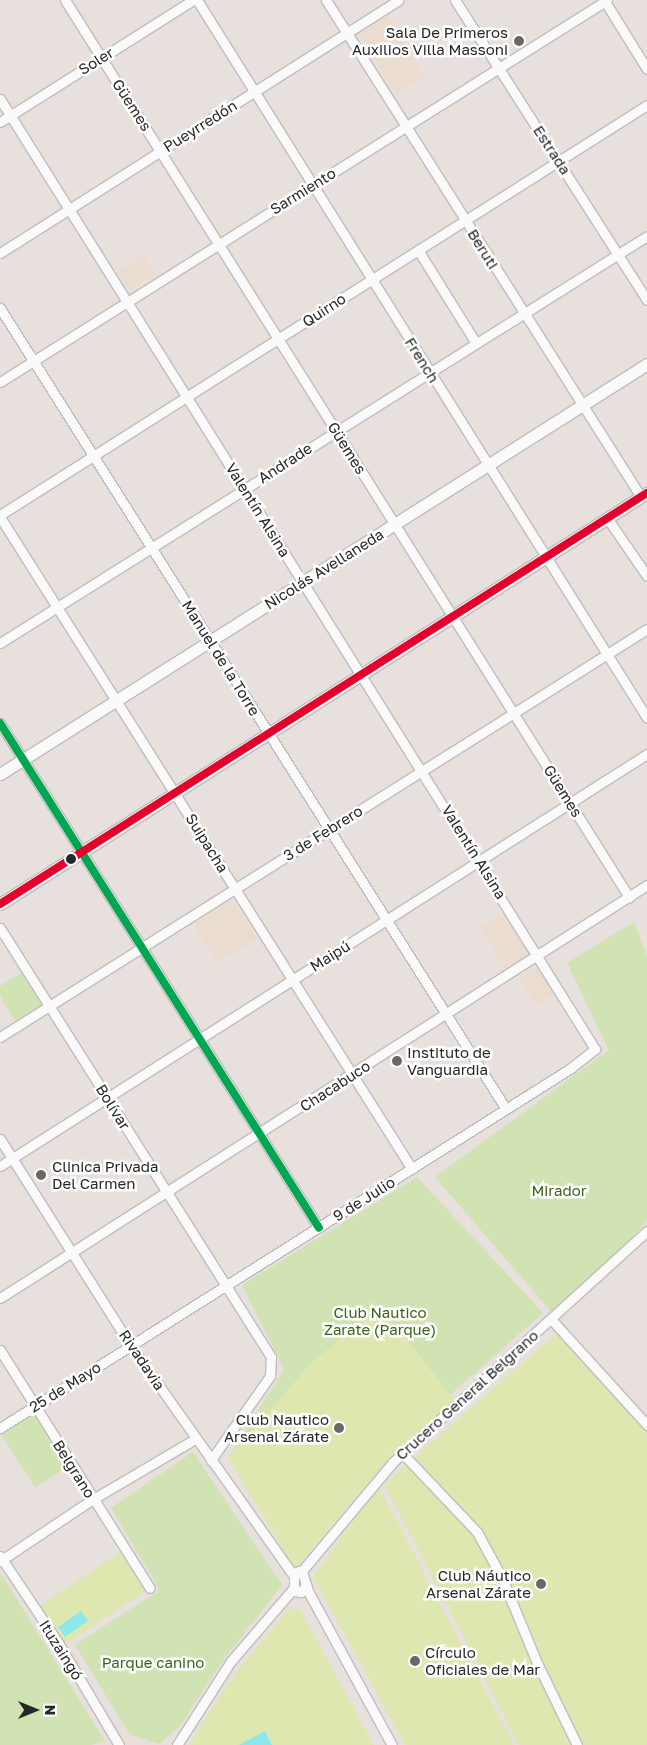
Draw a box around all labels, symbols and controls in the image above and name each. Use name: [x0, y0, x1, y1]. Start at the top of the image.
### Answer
place label: Sala De Primeros Auxilios Villa Massoni: [352, 23, 508, 58]
marker: Sala De Primeros Auxilios Villa Massoni: [512, 34, 526, 48]
street label: Soler: [75, 43, 117, 79]
street label: Güemes: [109, 76, 155, 134]
street label: Pueyrredón: [160, 96, 240, 156]
street label: Estrada: [529, 122, 575, 178]
street label: Sarmiento: [267, 164, 339, 218]
street label: Beruti: [464, 226, 502, 272]
street label: Quirno: [299, 289, 349, 331]
street label: French: [401, 334, 443, 386]
street label: Güemes: [324, 419, 370, 477]
street label: Andrade: [255, 439, 315, 487]
street label: Valentín Alsina: [222, 460, 294, 560]
street label: Nicolás Avellaneda: [261, 525, 387, 613]
street label: Manuel de la Torre: [178, 597, 264, 719]
street label: Güemes: [540, 762, 586, 820]
street label: 3 de Febrero: [280, 802, 366, 864]
street label: Valentín Alsina: [438, 802, 510, 902]
street label: Suipacha: [182, 810, 232, 876]
unlabelled marker: [66, 854, 76, 864]
street label: Maipú: [307, 937, 353, 975]
place label: Instituto de Vanguardia: [407, 1043, 491, 1078]
marker: Instituto de Vanguardia: [391, 1055, 403, 1067]
street label: Chacabuco: [297, 1057, 373, 1115]
street label: Bolívar: [92, 1081, 134, 1133]
place label: Clinica Privada Del Carmen: [52, 1157, 158, 1192]
marker: Clinica Privada Del Carmen: [34, 1168, 48, 1182]
street label: 9 de Julio: [330, 1173, 398, 1225]
park label: Mirador: [531, 1182, 587, 1200]
park label: Club Nautico Zarate (Parque): [324, 1303, 436, 1338]
street label: Rivadavia: [115, 1326, 169, 1394]
street label: Crucero General Belgrano: [392, 1326, 542, 1464]
street label: 25 de Mayo: [26, 1358, 104, 1416]
place label: Club Nautico Arsenal Zárate: [224, 1410, 329, 1445]
marker: Club Nautico Arsenal Zárate: [333, 1422, 345, 1434]
street label: Belgrano: [49, 1437, 99, 1501]
place label: Club Náutico Arsenal Zárate: [426, 1566, 531, 1601]
marker: Club Náutico Arsenal Zárate: [535, 1578, 547, 1590]
street label: Ituzaingó: [36, 1617, 86, 1683]
place label: Círculo Oficiales de Mar: [425, 1643, 540, 1678]
park label: Parque canino: [102, 1654, 204, 1672]
marker: Círculo Oficiales de Mar: [409, 1655, 421, 1667]
north arrow: [10, 1685, 60, 1735]
text: N: [42, 1705, 59, 1715]

